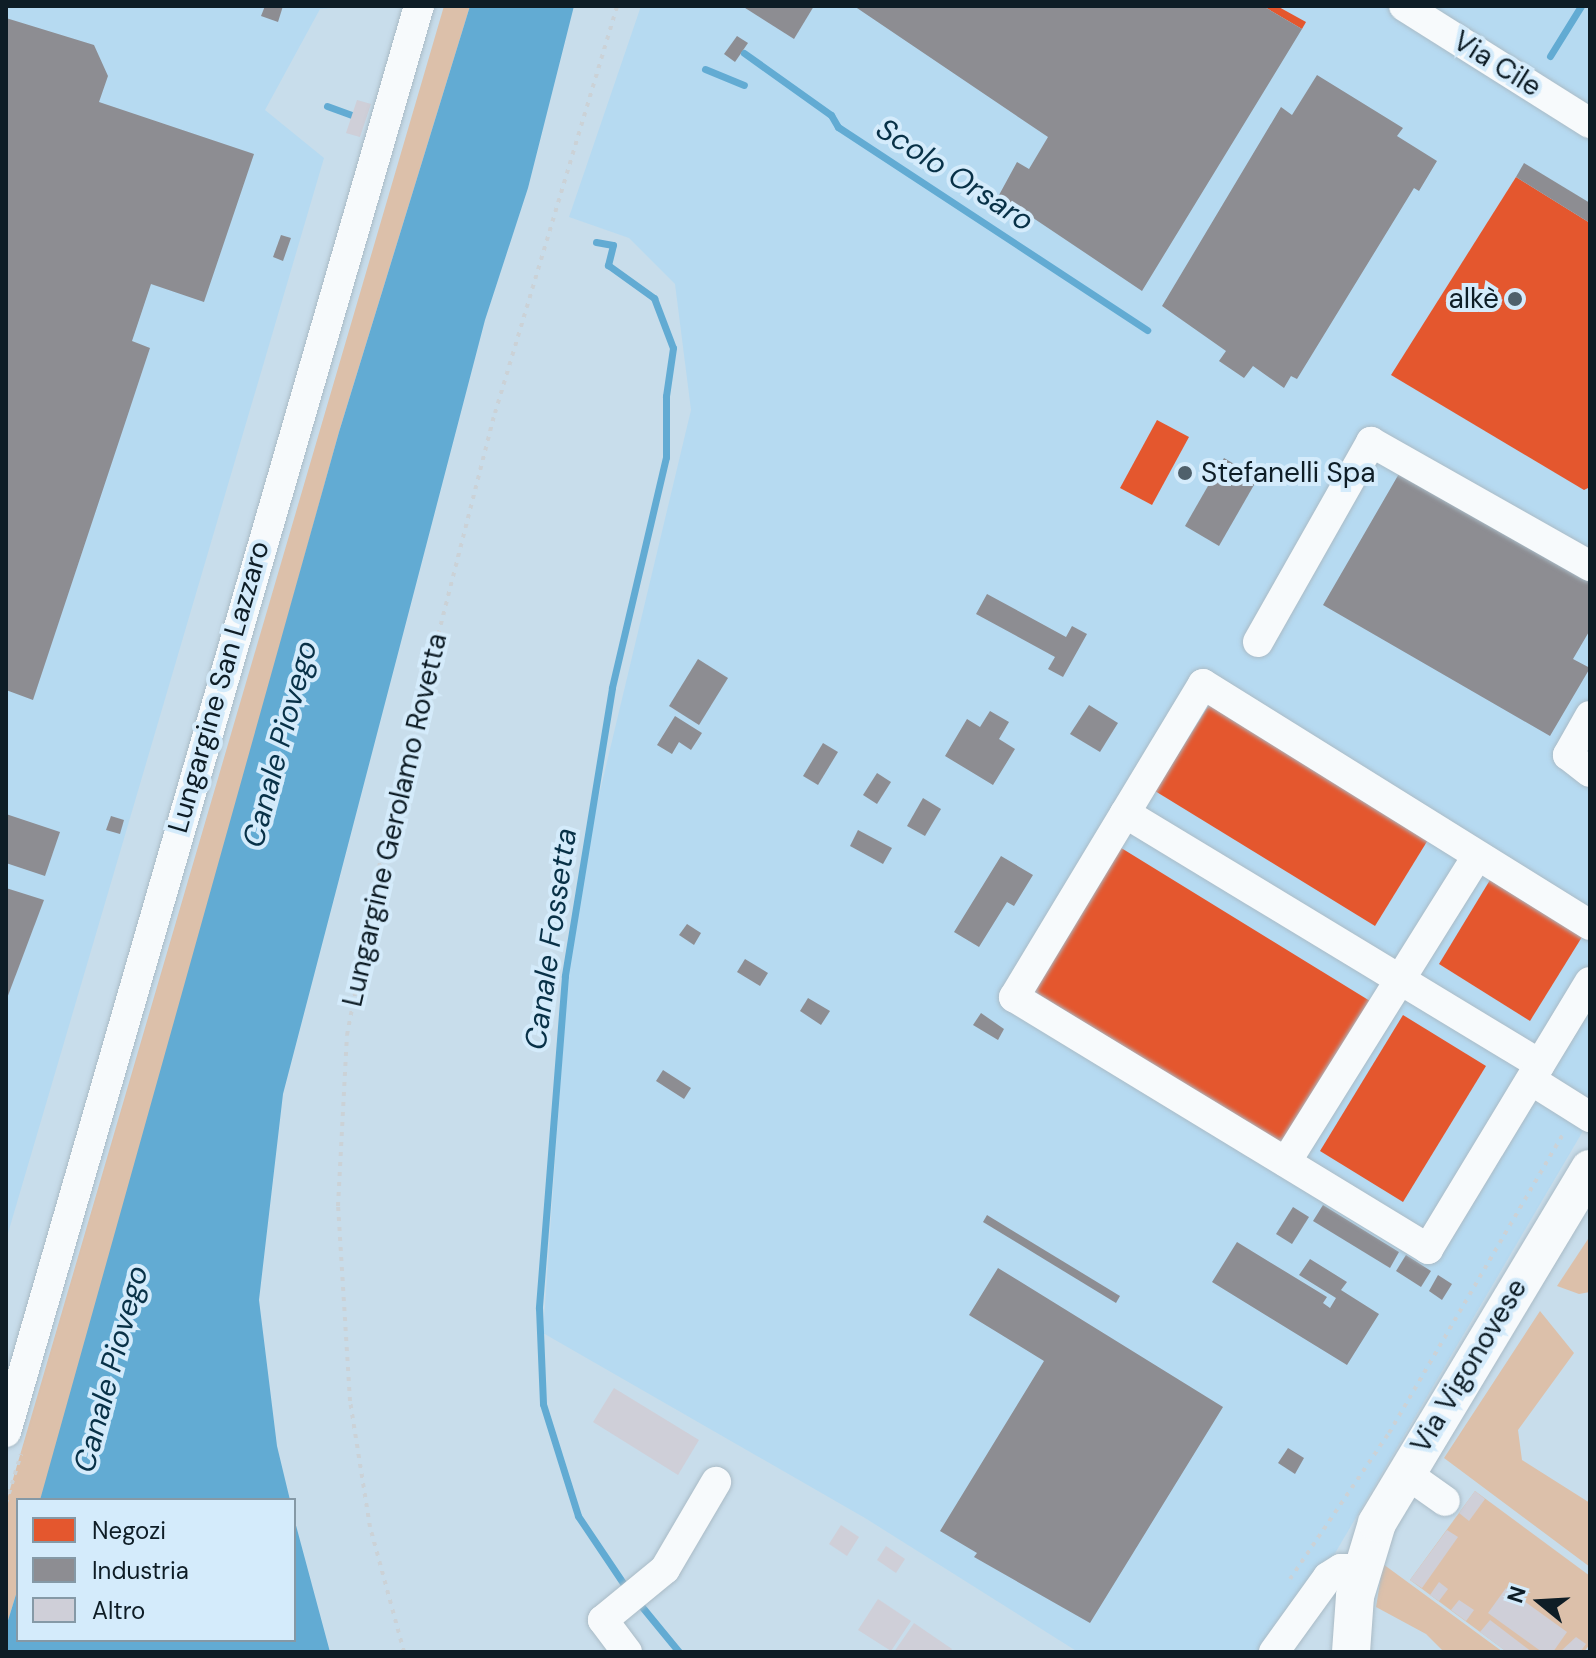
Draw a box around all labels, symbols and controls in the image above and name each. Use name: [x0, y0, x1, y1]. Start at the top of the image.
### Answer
street label: Via Cile: [1447, 24, 1547, 104]
water label: Scolo Orsaro: [870, 111, 1040, 239]
place label: alkè: [1449, 282, 1499, 316]
marker: alkè: [1506, 290, 1524, 308]
place label: Stefanelli Spa: [1201, 456, 1376, 490]
marker: Stefanelli Spa: [1176, 464, 1194, 482]
street label: Lungargine San Lazzaro: [161, 537, 277, 837]
street label: Lungargine Gerolamo Rovetta: [336, 630, 454, 1010]
water label: Canale Piovego: [235, 637, 325, 851]
water label: Canale Fossetta: [518, 826, 584, 1052]
water label: Canale Piovego: [66, 1262, 156, 1476]
street label: Via Vigonovese: [1404, 1273, 1534, 1459]
legend: [16, 1498, 296, 1642]
text: Negozi: [92, 1515, 166, 1546]
text: Industria: [92, 1555, 189, 1586]
north arrow: [1500, 1562, 1580, 1642]
text: N: [1500, 1582, 1533, 1607]
text: Altro: [92, 1595, 145, 1626]

